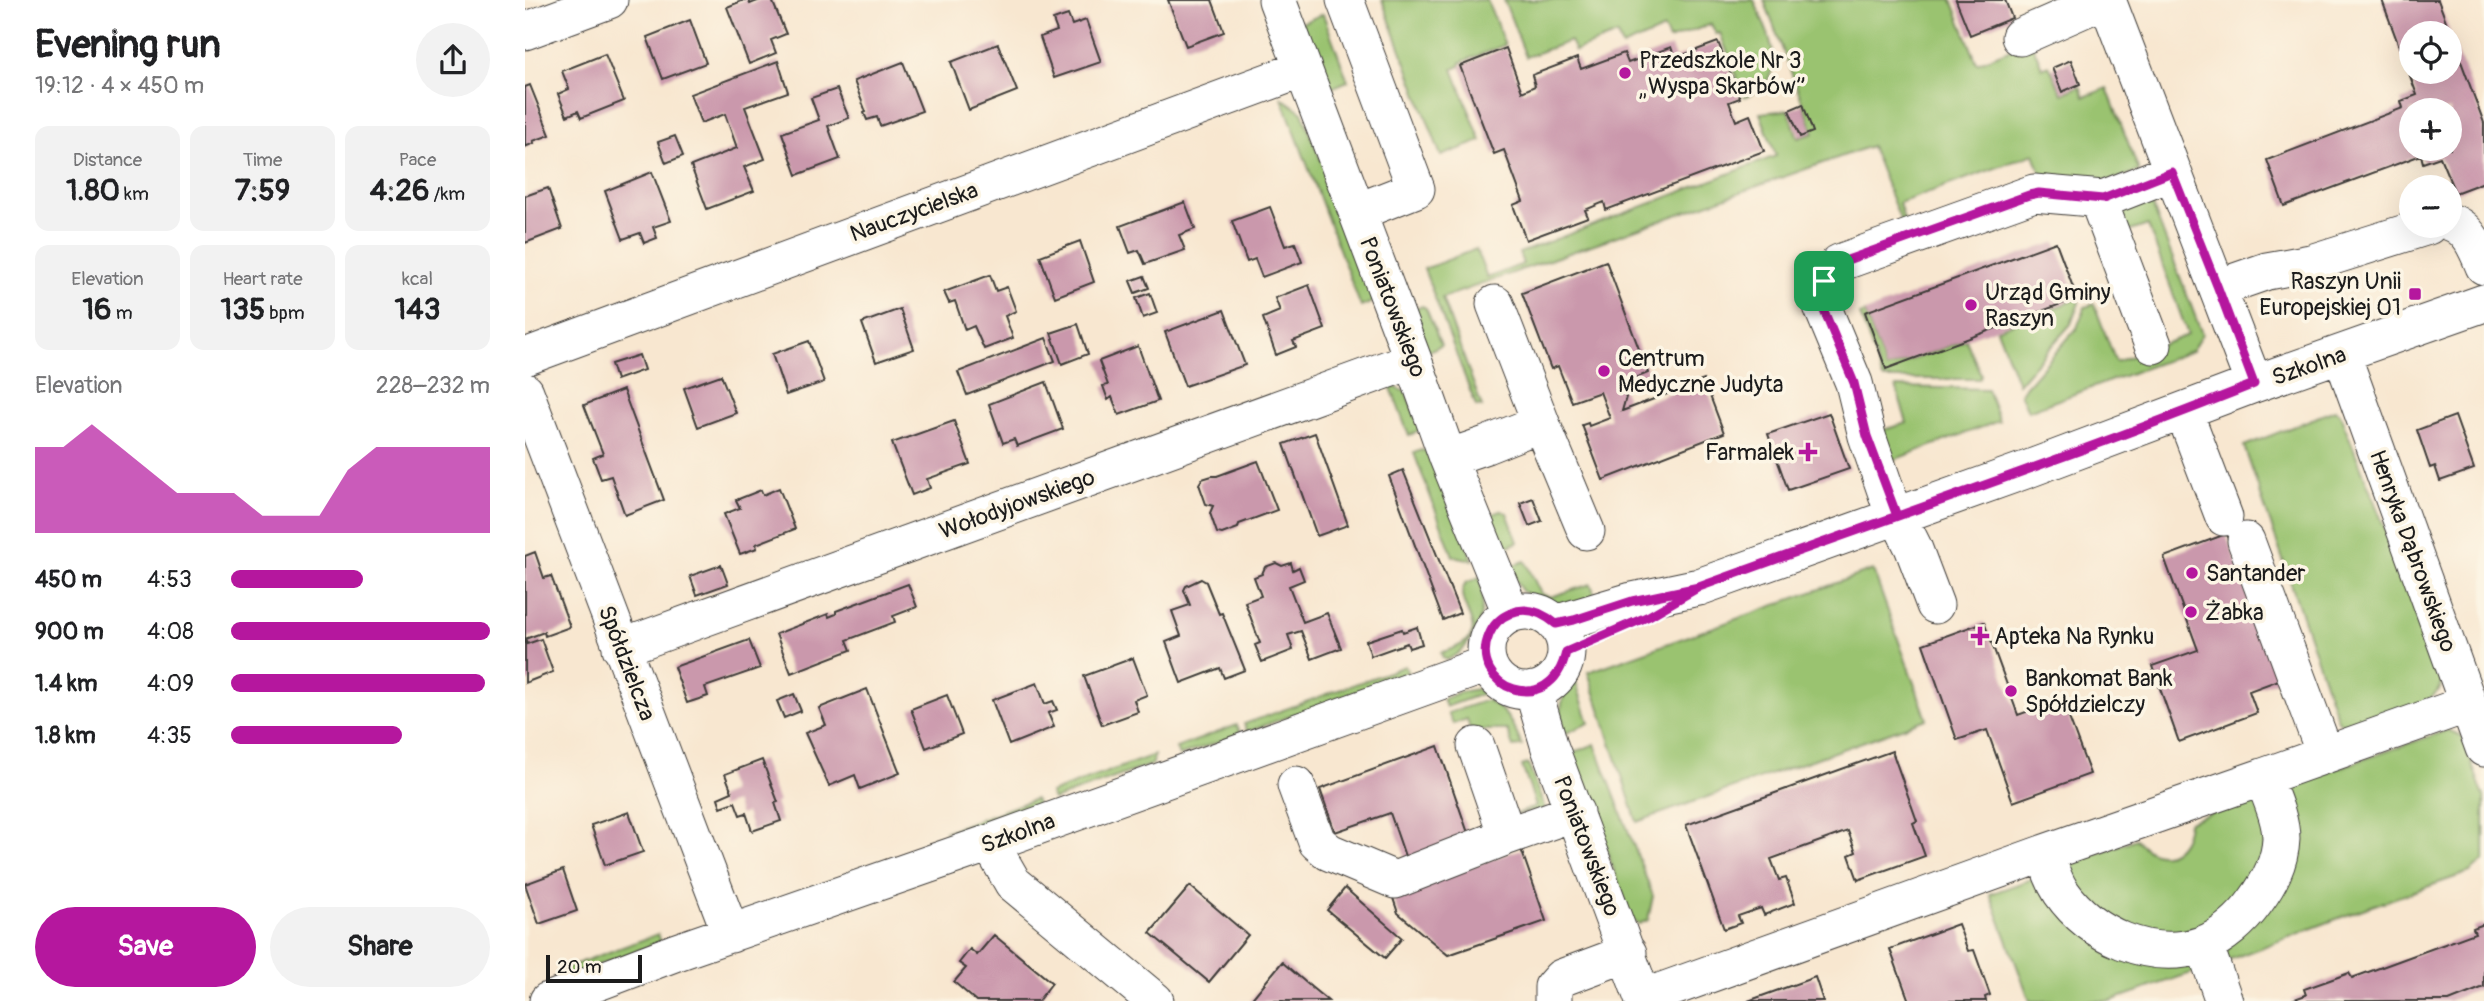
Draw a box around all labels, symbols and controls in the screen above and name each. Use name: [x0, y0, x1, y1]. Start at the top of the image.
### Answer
text: Evening run: [35, 21, 221, 69]
map controls: [2399, 21, 2462, 238]
button: locate: [2399, 21, 2462, 84]
button: share: [416, 23, 490, 97]
place label: Przedszkole Nr 3 „Wyspa Skarbów”: [1639, 46, 1805, 101]
marker: Przedszkole Nr 3 „Wyspa Skarbów”: [1617, 65, 1633, 81]
text: 19:12 · 4 × 450 m: [35, 71, 204, 100]
button: +: [2399, 98, 2462, 161]
text: Distance: [73, 148, 142, 172]
text: Time: [243, 148, 282, 172]
text: Pace: [399, 148, 436, 172]
text: 1.80: [66, 172, 120, 209]
text: 7:59: [235, 172, 290, 209]
text: 4:26: [370, 172, 429, 209]
street label: Nauczycielska: [846, 175, 982, 249]
button: −: [2399, 175, 2462, 238]
text: km: [120, 182, 149, 206]
text: /km: [429, 182, 465, 206]
street label: Poniatowskiego: [1353, 233, 1433, 381]
pin: [1794, 251, 1854, 311]
icon: arrive: [1805, 262, 1843, 300]
text: Elevation: [71, 267, 144, 291]
text: Heart rate: [222, 267, 303, 291]
text: kcal: [402, 267, 433, 291]
place label: Raszyn Unii Europejskiej 01: [2259, 267, 2401, 322]
place label: Urząd Gminy Raszyn: [1985, 278, 2111, 333]
marker: Raszyn Unii Europejskiej 01: [2407, 286, 2423, 302]
text: 16: [82, 291, 112, 328]
text: 135: [220, 291, 265, 328]
text: 143: [395, 291, 440, 328]
marker: Urząd Gminy Raszyn: [1963, 297, 1979, 313]
text: m: [112, 301, 133, 325]
text: bpm: [265, 301, 305, 325]
street label: Szkolna: [2268, 340, 2350, 392]
place label: Centrum Medyczne Judyta: [1618, 344, 1784, 399]
marker: Centrum Medyczne Judyta: [1596, 363, 1612, 379]
text: Elevation: [35, 371, 123, 400]
text: 228–232 m: [376, 371, 490, 400]
place label: Farmalek: [1705, 438, 1794, 467]
marker: Farmalek: [1800, 444, 1816, 460]
street label: Henryka Dąbrowskiego: [2363, 446, 2463, 656]
street label: Wołodyjowskiego: [935, 462, 1099, 546]
place label: Santander: [2206, 559, 2306, 588]
text: 450 m: [35, 565, 102, 594]
text: 4:53: [147, 565, 192, 594]
marker: Santander: [2184, 565, 2200, 581]
place label: Żabka: [2205, 598, 2264, 627]
street label: Spółdzielcza: [592, 601, 662, 725]
marker: Żabka: [2183, 604, 2199, 620]
text: 900 m: [35, 617, 104, 646]
text: 4:08: [147, 617, 194, 646]
place label: Apteka Na Rynku: [1994, 622, 2154, 651]
marker: Apteka Na Rynku: [1972, 628, 1988, 644]
place label: Bankomat Bank Spółdzielczy: [2025, 664, 2173, 719]
text: 1.4 km: [35, 669, 97, 698]
text: 4:09: [147, 669, 194, 698]
marker: Bankomat Bank Spółdzielczy: [2003, 683, 2019, 699]
text: 1.8 km: [35, 721, 96, 750]
text: 4:35: [147, 721, 192, 750]
street label: Poniatowskiego: [1547, 772, 1627, 920]
street label: Szkolna: [977, 806, 1059, 860]
button: Save: [35, 907, 256, 987]
button: Share: [270, 907, 490, 987]
scale bar: [546, 952, 642, 984]
text: 20 m: [557, 955, 602, 979]

